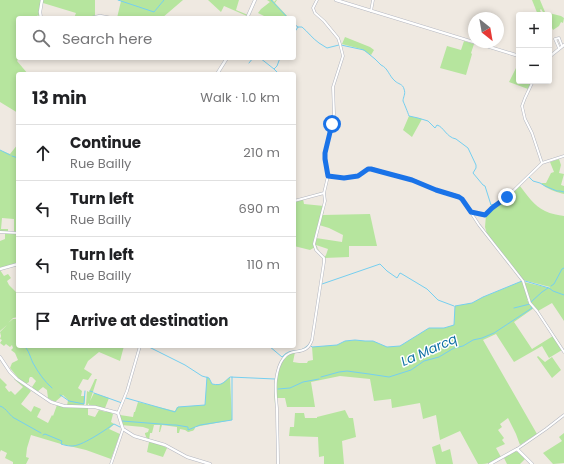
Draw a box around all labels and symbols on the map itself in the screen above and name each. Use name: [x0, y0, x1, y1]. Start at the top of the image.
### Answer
north arrow: [468, 12, 504, 48]
route start: [323, 115, 341, 133]
route end: [498, 188, 516, 206]
water label: La Marcq: [398, 329, 460, 371]

